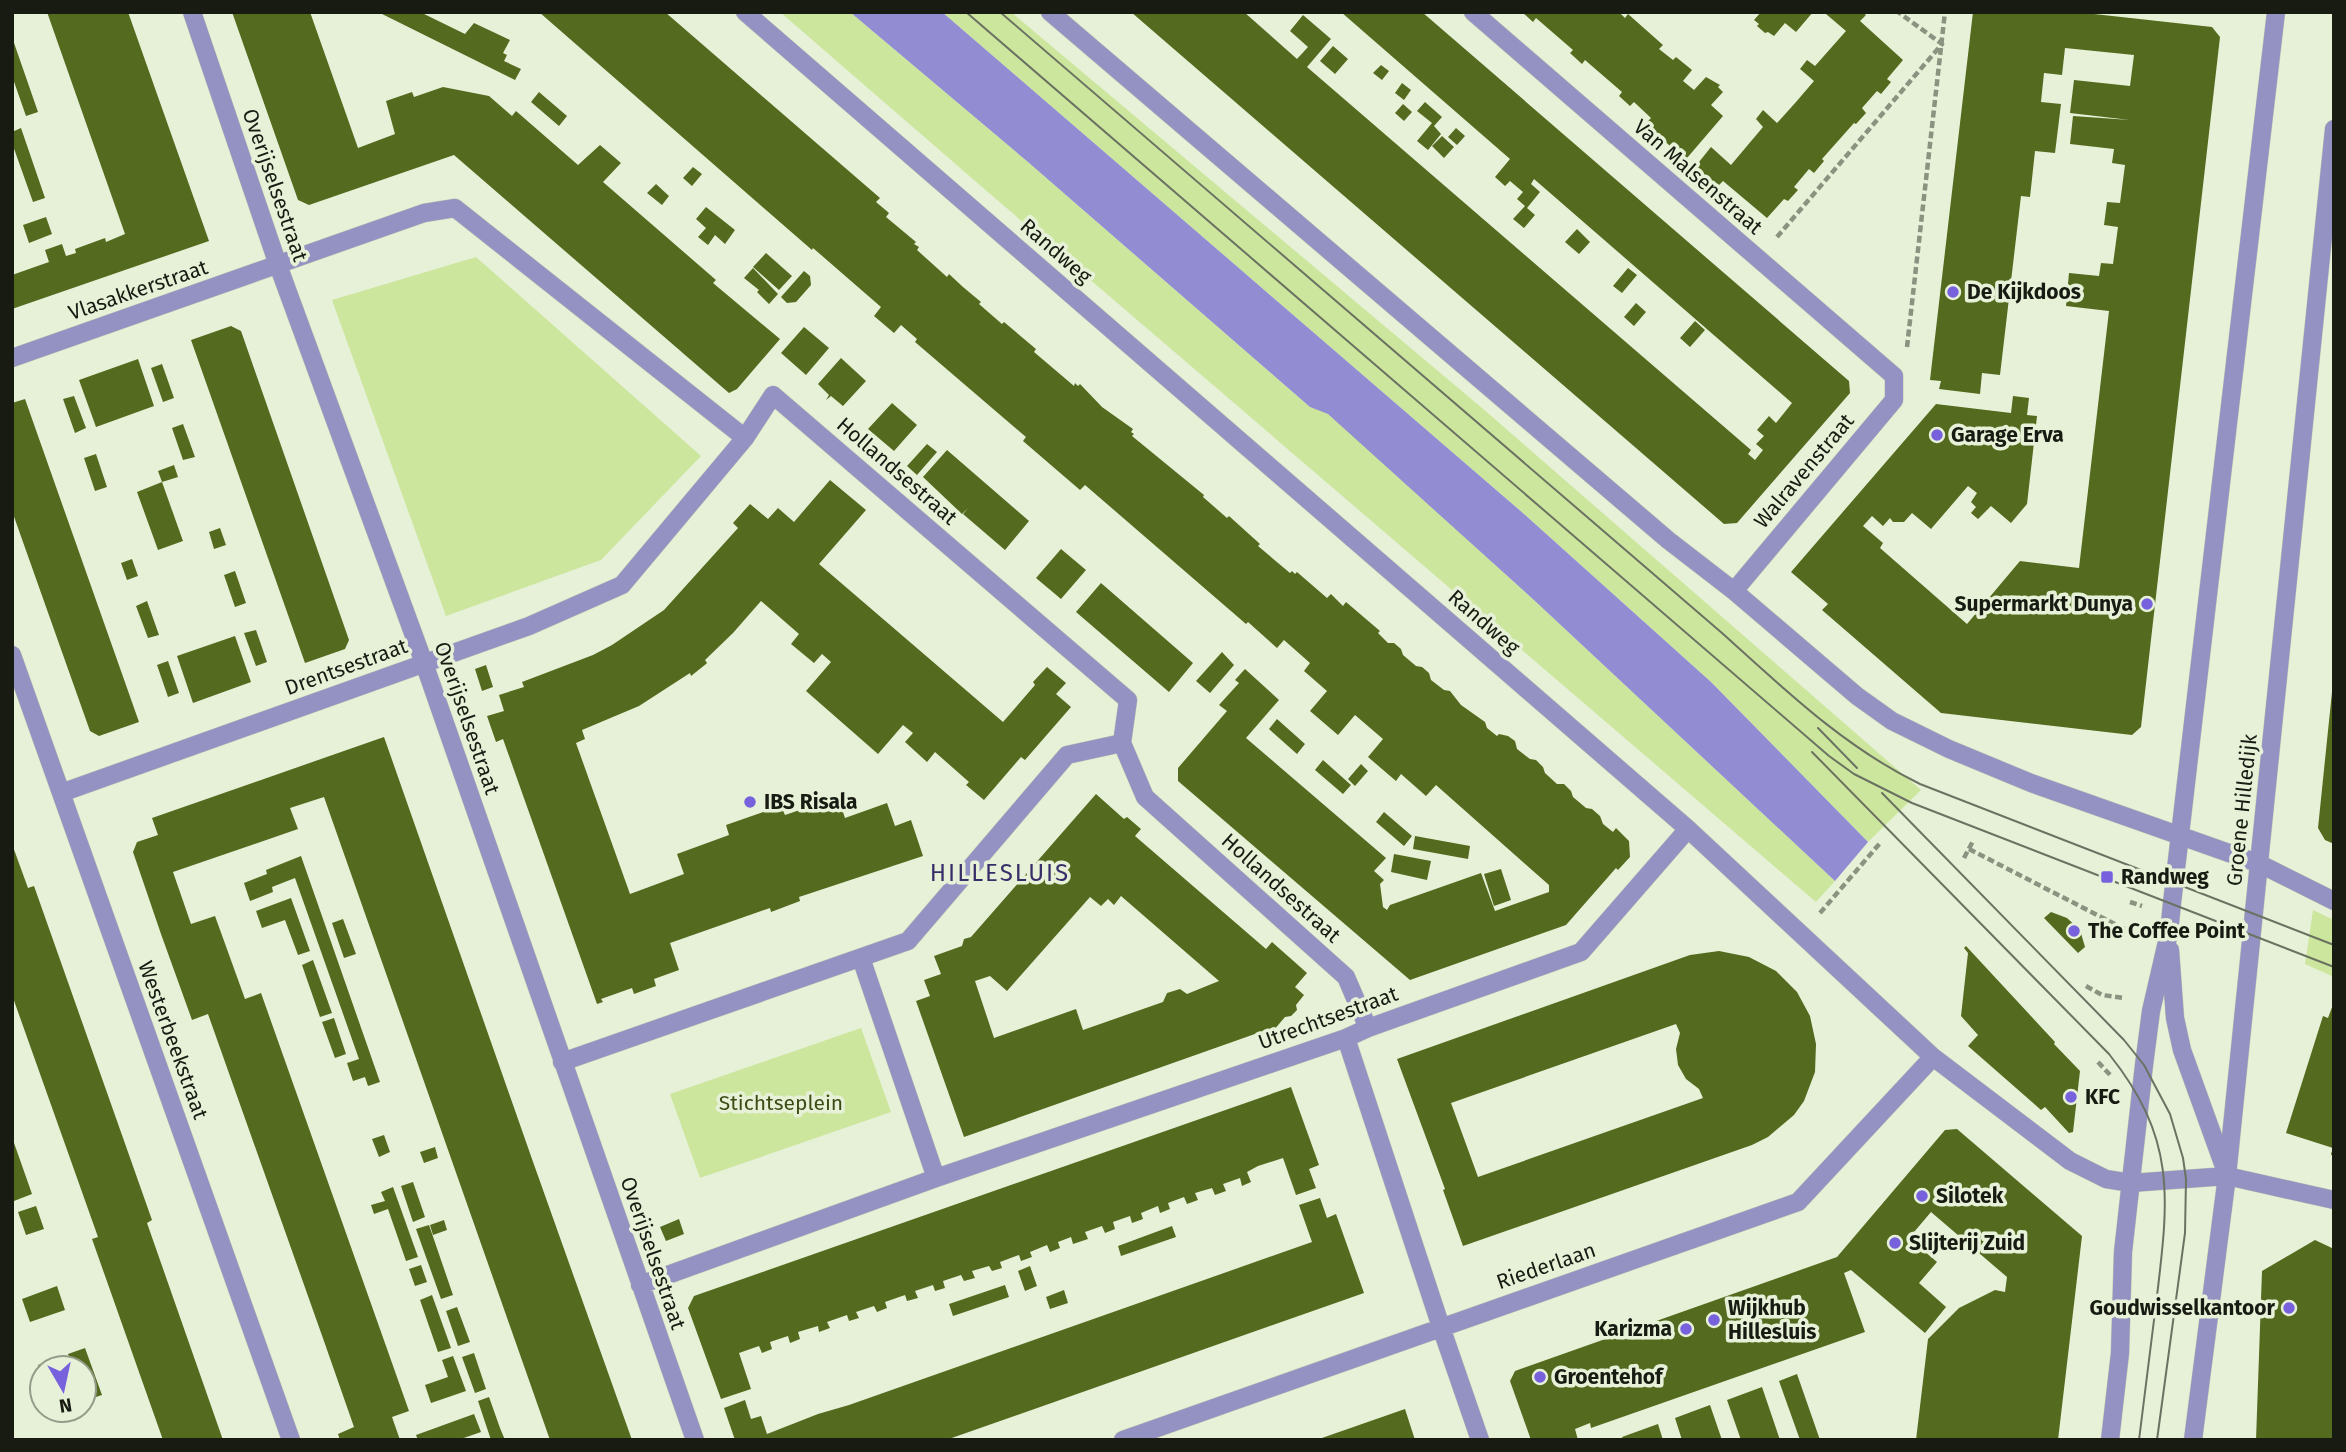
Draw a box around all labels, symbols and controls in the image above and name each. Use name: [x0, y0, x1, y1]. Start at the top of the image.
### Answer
street label: Overijselsestraat: [237, 105, 313, 265]
street label: Van Malsenstraat: [1628, 114, 1768, 240]
street label: Randweg: [1015, 213, 1097, 289]
street label: Vlasakkerstraat: [65, 254, 211, 326]
place label: De Kijkdoos: [1967, 279, 2081, 305]
marker: De Kijkdoos: [1945, 284, 1961, 300]
street label: Walravenstraat: [1749, 408, 1860, 534]
street label: Hollandsestraat: [831, 412, 963, 531]
place label: Garage Erva: [1951, 422, 2064, 448]
marker: Garage Erva: [1929, 427, 1945, 443]
street label: Randweg: [1443, 584, 1525, 660]
place label: Supermarkt Dunya: [1954, 591, 2133, 617]
marker: Supermarkt Dunya: [2139, 596, 2155, 612]
street label: Drentsestraat: [281, 633, 411, 701]
street label: Overijselsestraat: [429, 638, 505, 798]
street label: Groene Hilledijk: [2221, 732, 2263, 887]
place label: IBS Risala: [764, 789, 857, 815]
marker: IBS Risala: [742, 794, 758, 810]
street label: Hollandsestraat: [1216, 828, 1346, 949]
district label: HILLESLUIS: [930, 859, 1070, 887]
place label: Randweg: [2121, 864, 2209, 890]
marker: Randweg: [2099, 869, 2115, 885]
place label: The Coffee Point: [2088, 918, 2246, 944]
marker: The Coffee Point: [2066, 923, 2082, 939]
street label: Westerbeekstraat: [132, 957, 214, 1123]
street label: Utrechtsestraat: [1255, 981, 1402, 1055]
place label: KFC: [2085, 1084, 2120, 1110]
marker: KFC: [2063, 1089, 2079, 1105]
park label: Stichtseplein: [719, 1090, 843, 1116]
street label: Overijselsestraat: [615, 1173, 691, 1333]
place label: Silotek: [1936, 1183, 2004, 1209]
marker: Silotek: [1914, 1188, 1930, 1204]
place label: Slijterij Zuid: [1909, 1230, 2025, 1256]
marker: Slijterij Zuid: [1887, 1235, 1903, 1251]
street label: Riederlaan: [1493, 1237, 1599, 1295]
place label: Wijkhub Hillesluis: [1728, 1295, 1816, 1345]
place label: Goudwisselkantoor: [2089, 1295, 2276, 1321]
marker: Goudwisselkantoor: [2281, 1300, 2297, 1316]
marker: Wijkhub Hillesluis: [1706, 1312, 1722, 1328]
place label: Karizma: [1594, 1316, 1672, 1342]
marker: Karizma: [1678, 1321, 1694, 1337]
north arrow: [28, 1354, 98, 1424]
place label: Groentehof: [1554, 1364, 1665, 1390]
marker: Groentehof: [1532, 1369, 1548, 1385]
text: N: [58, 1393, 74, 1418]

